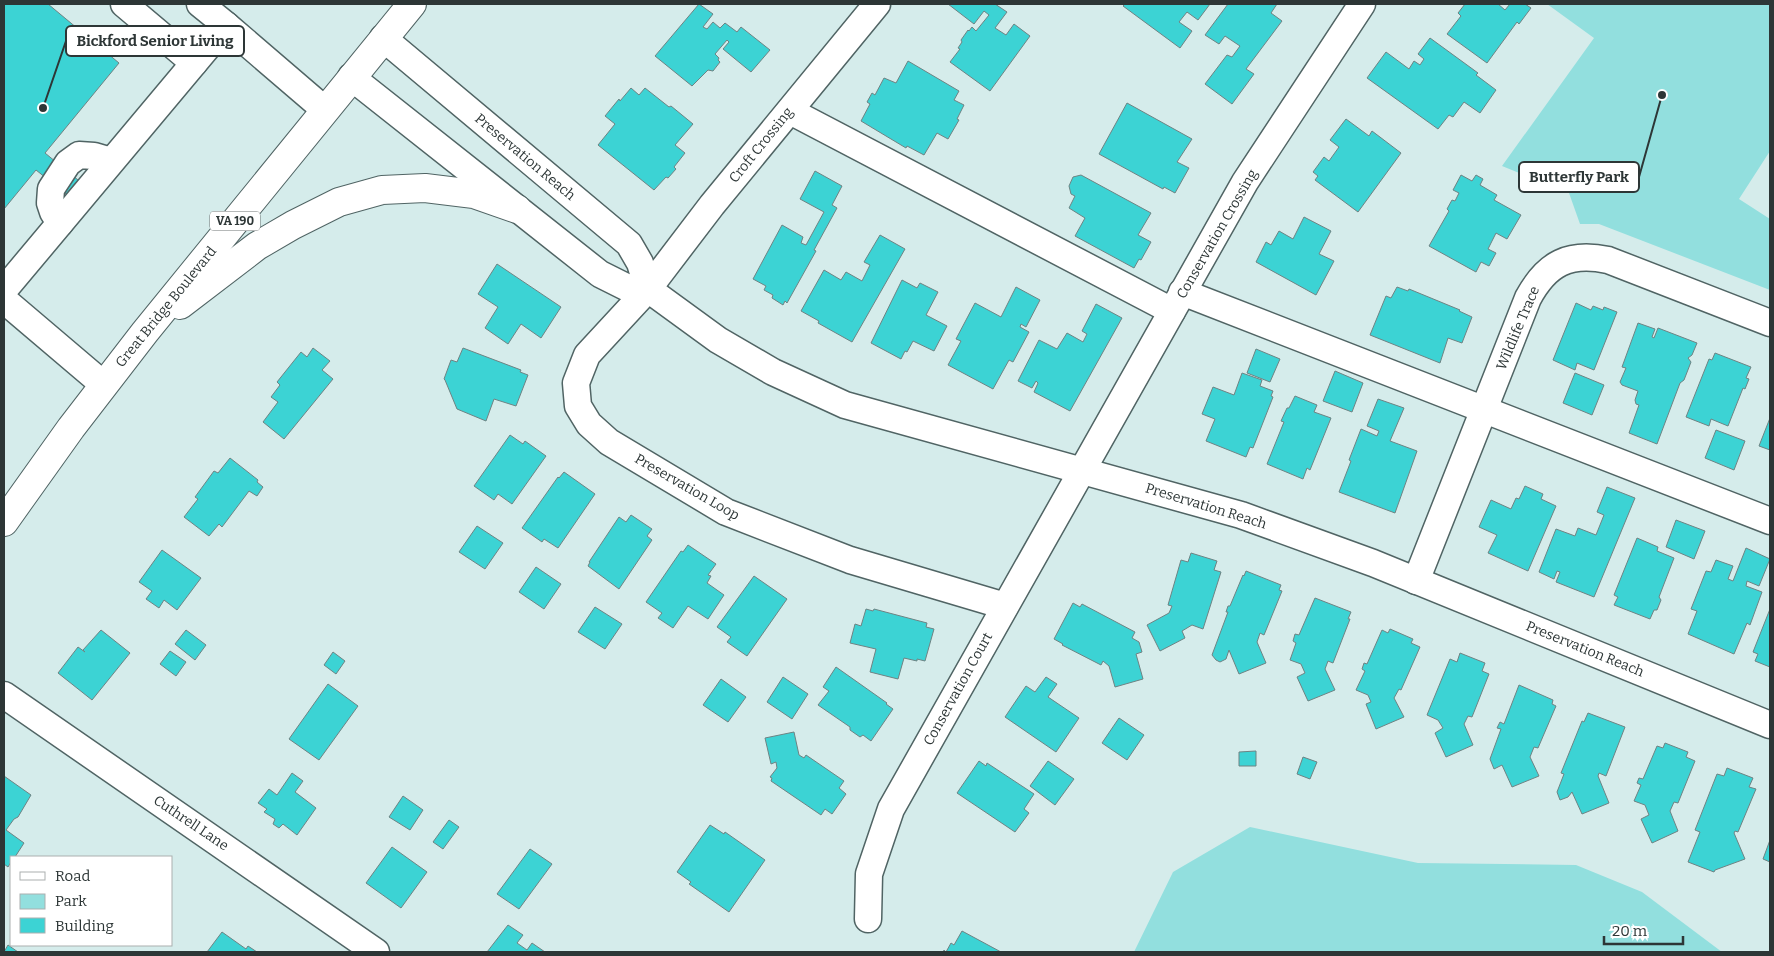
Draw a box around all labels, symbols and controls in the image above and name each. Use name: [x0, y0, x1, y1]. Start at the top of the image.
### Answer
callout: Bickford Senior Living: [66, 26, 244, 56]
text: Bickford Senior Living: [76, 32, 234, 50]
street label: Croft Crossing: [725, 104, 797, 186]
street label: Preservation Reach: [471, 110, 579, 204]
callout: Butterfly Park: [1519, 162, 1639, 192]
street label: Conservation Crossing: [1173, 166, 1261, 302]
text: Butterfly Park: [1529, 168, 1629, 186]
road number: VA 190: [210, 212, 260, 230]
street label: Great Bridge Boulevard: [112, 243, 220, 371]
street label: Wildlife Trace: [1493, 284, 1543, 372]
street label: Preservation Loop: [632, 450, 742, 524]
street label: Preservation Reach: [1143, 479, 1269, 533]
street label: Preservation Reach: [1523, 618, 1647, 681]
street label: Conservation Court: [920, 630, 996, 748]
street label: Cuthrell Lane: [150, 792, 232, 854]
legend: [10, 856, 172, 946]
text: Road: [55, 867, 90, 885]
text: Park: [55, 892, 87, 910]
scale bar: [1604, 914, 1683, 946]
text: Building: [55, 917, 114, 935]
text: 20 m: [1612, 922, 1648, 940]

